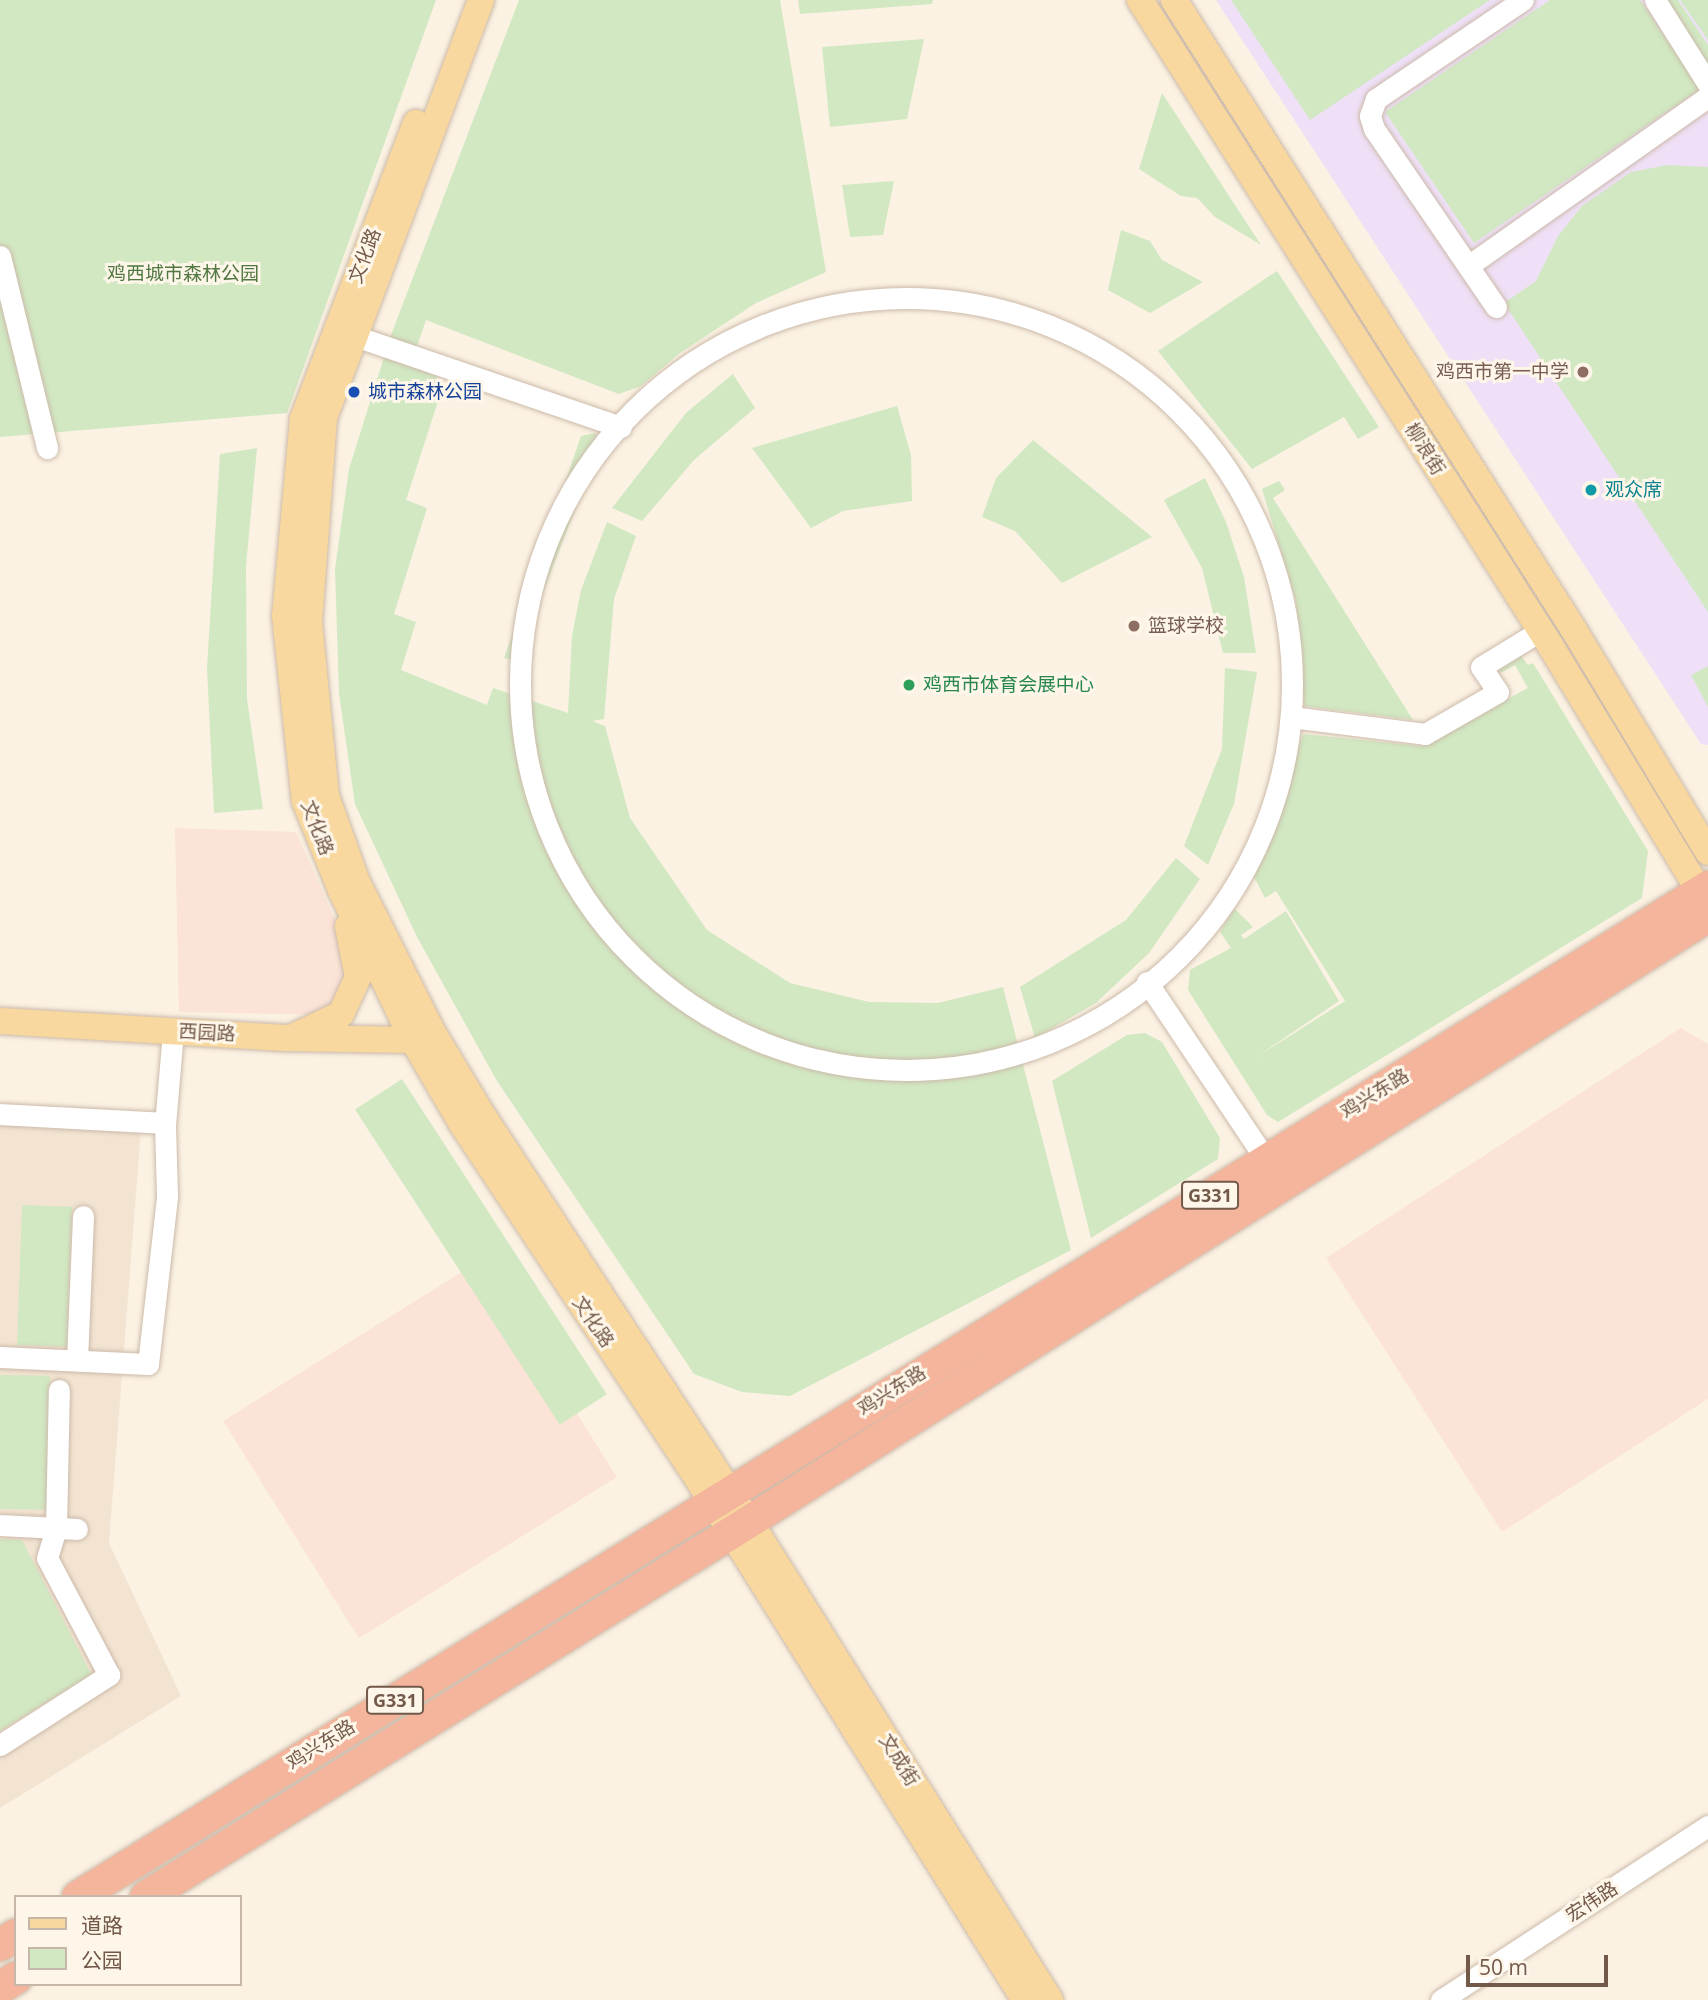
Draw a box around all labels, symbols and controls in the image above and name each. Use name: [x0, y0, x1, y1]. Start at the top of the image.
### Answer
street label: 文化路: [344, 225, 386, 287]
park label: 鸡西城市森林公园: [107, 263, 259, 285]
place label: 鸡西市第一中学: [1436, 361, 1569, 383]
marker: 鸡西市第一中学: [1575, 364, 1591, 380]
place label: 城市森林公园: [368, 381, 482, 403]
marker: 城市森林公园: [346, 384, 362, 400]
street label: 柳浪街: [1400, 419, 1450, 479]
place label: 观众席: [1605, 479, 1662, 501]
marker: 观众席: [1583, 482, 1599, 498]
place label: 篮球学校: [1148, 615, 1224, 637]
marker: 篮球学校: [1126, 618, 1142, 634]
place label: 鸡西市体育会展中心: [923, 674, 1094, 696]
marker: 鸡西市体育会展中心: [901, 677, 917, 693]
street label: 文化路: [296, 797, 338, 859]
street label: 西园路: [178, 1020, 236, 1046]
street label: 鸡兴东路: [1337, 1064, 1413, 1124]
road number: G331: [1180, 1180, 1240, 1210]
street label: 文化路: [568, 1292, 618, 1352]
street label: 鸡兴东路: [854, 1361, 930, 1421]
road number: G331: [365, 1686, 425, 1714]
street label: 鸡兴东路: [283, 1715, 359, 1775]
street label: 文成街: [874, 1730, 924, 1790]
street label: 宏伟路: [1562, 1877, 1622, 1927]
legend: [14, 1895, 242, 1986]
text: 道路: [81, 1911, 123, 1939]
scale bar: [1470, 1940, 1612, 1984]
text: 公园: [81, 1946, 123, 1974]
text: 50 m: [1479, 1953, 1528, 1981]

